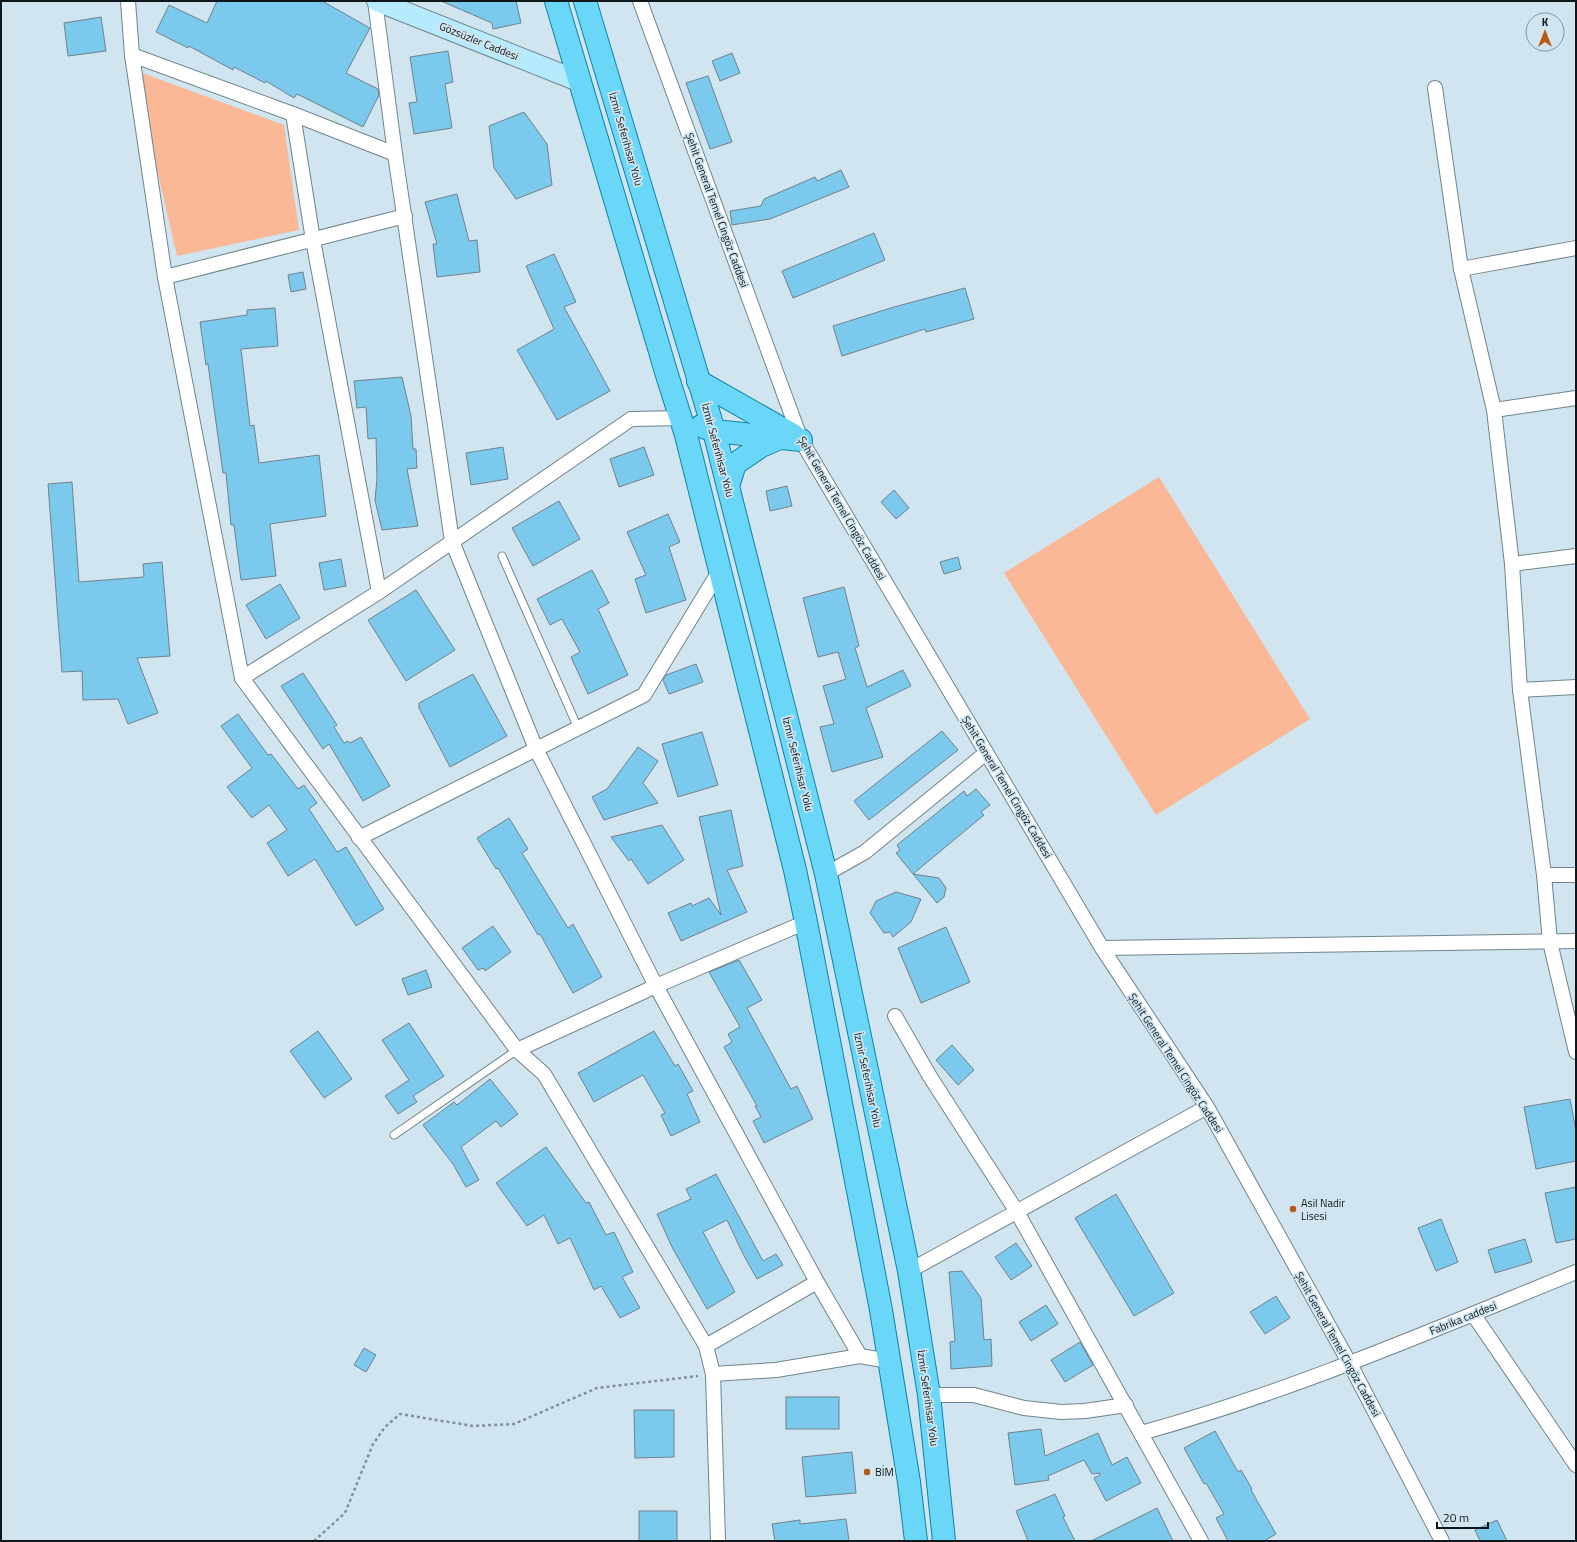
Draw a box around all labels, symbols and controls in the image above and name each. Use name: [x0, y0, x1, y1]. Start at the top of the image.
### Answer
north arrow: [1525, 12, 1565, 52]
text: K: [1542, 14, 1549, 30]
street label: Gözsüzler Caddesi: [437, 18, 521, 64]
street label: İzmir Seferihisar Yolu: [605, 90, 647, 188]
street label: Şehit General Temel Cingöz Caddesi: [682, 130, 752, 290]
street label: İzmir Seferihisar Yolu: [698, 401, 738, 499]
street label: Şehit General Temel Cingöz Caddesi: [794, 433, 890, 583]
street label: Şehit General Temel Cingöz Caddesi: [958, 713, 1056, 861]
street label: İzmir Seferihisar Yolu: [779, 715, 818, 813]
street label: Şehit General Temel Cingöz Caddesi: [1125, 990, 1227, 1136]
street label: İzmir Seferihisar Yolu: [850, 1031, 886, 1129]
place label: Asil Nadir Lisesi: [1301, 1195, 1345, 1224]
marker: Asil Nadir Lisesi: [1288, 1204, 1298, 1214]
street label: Şehit General Temel Cingöz Caddesi: [1291, 1269, 1385, 1419]
street label: Fabrika caddesi: [1427, 1297, 1499, 1339]
street label: İzmir Seferihisar Yolu: [913, 1349, 943, 1447]
place label: BİM: [875, 1464, 894, 1480]
marker: BİM: [862, 1467, 872, 1477]
scale bar: [1437, 1504, 1488, 1530]
text: 20 m: [1443, 1508, 1469, 1527]

